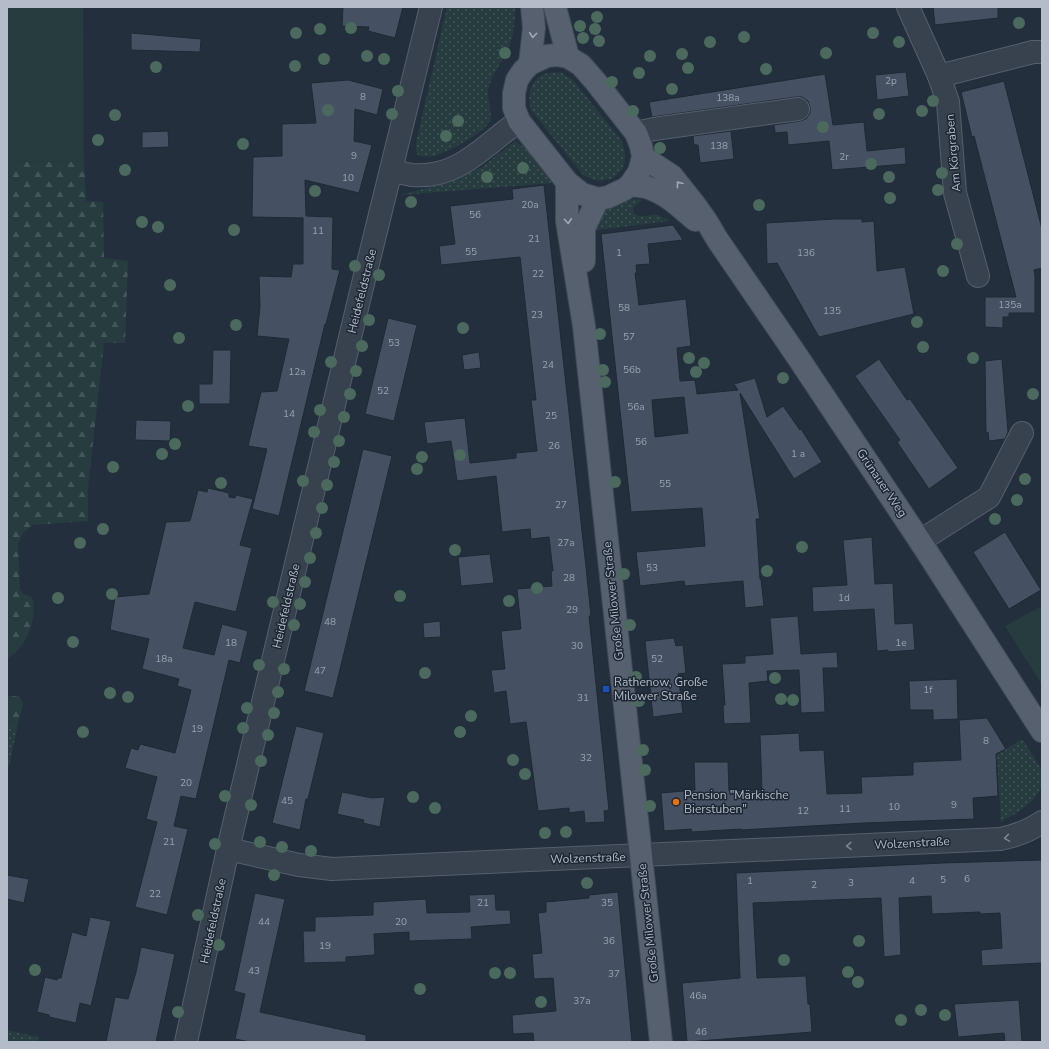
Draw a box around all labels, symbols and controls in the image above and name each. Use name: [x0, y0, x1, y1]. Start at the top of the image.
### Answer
one-way arrow: [528, 32, 537, 38]
house number: 2p: [885, 74, 897, 88]
house number: 8: [360, 90, 366, 104]
house number: 138a: [716, 91, 740, 105]
street label: Am Körgraben: [942, 113, 964, 193]
house number: 138: [710, 139, 728, 153]
house number: 9: [351, 149, 357, 163]
house number: 2r: [839, 150, 849, 164]
house number: 10: [342, 171, 354, 185]
one-way arrow: [677, 182, 684, 189]
house number: 20a: [521, 198, 539, 212]
house number: 56: [469, 208, 481, 222]
one-way arrow: [563, 218, 572, 224]
house number: 11: [312, 224, 324, 238]
house number: 21: [528, 232, 540, 246]
house number: 55: [465, 245, 477, 259]
house number: 1: [616, 246, 622, 260]
house number: 136: [797, 246, 815, 260]
street label: Heidefeldstraße: [344, 247, 380, 335]
house number: 22: [532, 267, 544, 281]
house number: 135a: [998, 298, 1022, 312]
house number: 58: [618, 301, 630, 315]
house number: 135: [823, 304, 841, 318]
house number: 23: [531, 308, 543, 322]
house number: 57: [623, 330, 635, 344]
house number: 53: [388, 336, 400, 350]
house number: 24: [542, 358, 554, 372]
house number: 56b: [623, 363, 641, 377]
house number: 12a: [288, 365, 306, 379]
house number: 52: [377, 384, 389, 398]
house number: 56a: [627, 400, 645, 414]
house number: 14: [283, 407, 295, 421]
house number: 25: [545, 409, 557, 423]
house number: 56: [635, 435, 647, 449]
house number: 26: [548, 439, 560, 453]
street label: Grünauer Weg: [853, 446, 911, 520]
house number: 1 a: [791, 447, 805, 461]
house number: 55: [659, 477, 671, 491]
house number: 27: [555, 498, 567, 512]
house number: 27a: [557, 536, 575, 550]
street label: Große Milower Straße: [599, 541, 627, 661]
house number: 53: [646, 561, 658, 575]
street label: Heidefeldstraße: [268, 562, 304, 650]
house number: 28: [563, 571, 575, 585]
house number: 1d: [838, 591, 850, 605]
house number: 29: [566, 603, 578, 617]
house number: 48: [324, 615, 336, 629]
house number: 18: [225, 636, 237, 650]
house number: 1e: [895, 636, 907, 650]
house number: 30: [571, 639, 583, 653]
house number: 18a: [155, 652, 173, 666]
house number: 52: [651, 652, 663, 666]
house number: 47: [314, 664, 326, 678]
place label: Rathenow, Große Milower Straße: [614, 674, 708, 704]
house number: 1f: [923, 683, 933, 697]
marker: Rathenow, Große Milower Straße: [601, 684, 611, 694]
house number: 31: [577, 691, 589, 705]
house number: 19: [191, 722, 203, 736]
house number: 8: [983, 734, 989, 748]
house number: 32: [580, 751, 592, 765]
house number: 20: [180, 776, 192, 790]
place label: Pension "Märkische Bierstuben": [684, 787, 789, 817]
house number: 45: [281, 794, 293, 808]
marker: Pension "Märkische Bierstuben": [671, 797, 681, 807]
house number: 9: [951, 798, 957, 812]
house number: 10: [888, 800, 900, 814]
house number: 11: [839, 802, 851, 816]
house number: 12: [797, 804, 809, 818]
street label: Wolzenstraße: [874, 833, 950, 853]
one-way arrow: [1004, 833, 1010, 841]
house number: 21: [163, 835, 175, 849]
one-way arrow: [846, 841, 852, 850]
street label: Wolzenstraße: [550, 849, 626, 867]
street label: Große Milower Straße: [634, 863, 662, 983]
house number: 6: [964, 872, 970, 886]
house number: 5: [940, 873, 946, 887]
house number: 1: [747, 874, 753, 888]
house number: 4: [909, 874, 915, 888]
house number: 3: [848, 876, 854, 890]
street label: Heidefeldstraße: [196, 877, 230, 965]
house number: 2: [811, 878, 817, 892]
house number: 22: [149, 887, 161, 901]
house number: 21: [477, 896, 489, 910]
house number: 35: [601, 896, 613, 910]
house number: 44: [258, 915, 270, 929]
house number: 20: [395, 915, 407, 929]
house number: 36: [603, 934, 615, 948]
house number: 19: [319, 939, 331, 953]
house number: 43: [248, 964, 260, 978]
house number: 37: [608, 967, 620, 981]
house number: 46a: [689, 989, 707, 1003]
house number: 37a: [573, 994, 591, 1008]
house number: 46: [695, 1025, 707, 1039]

